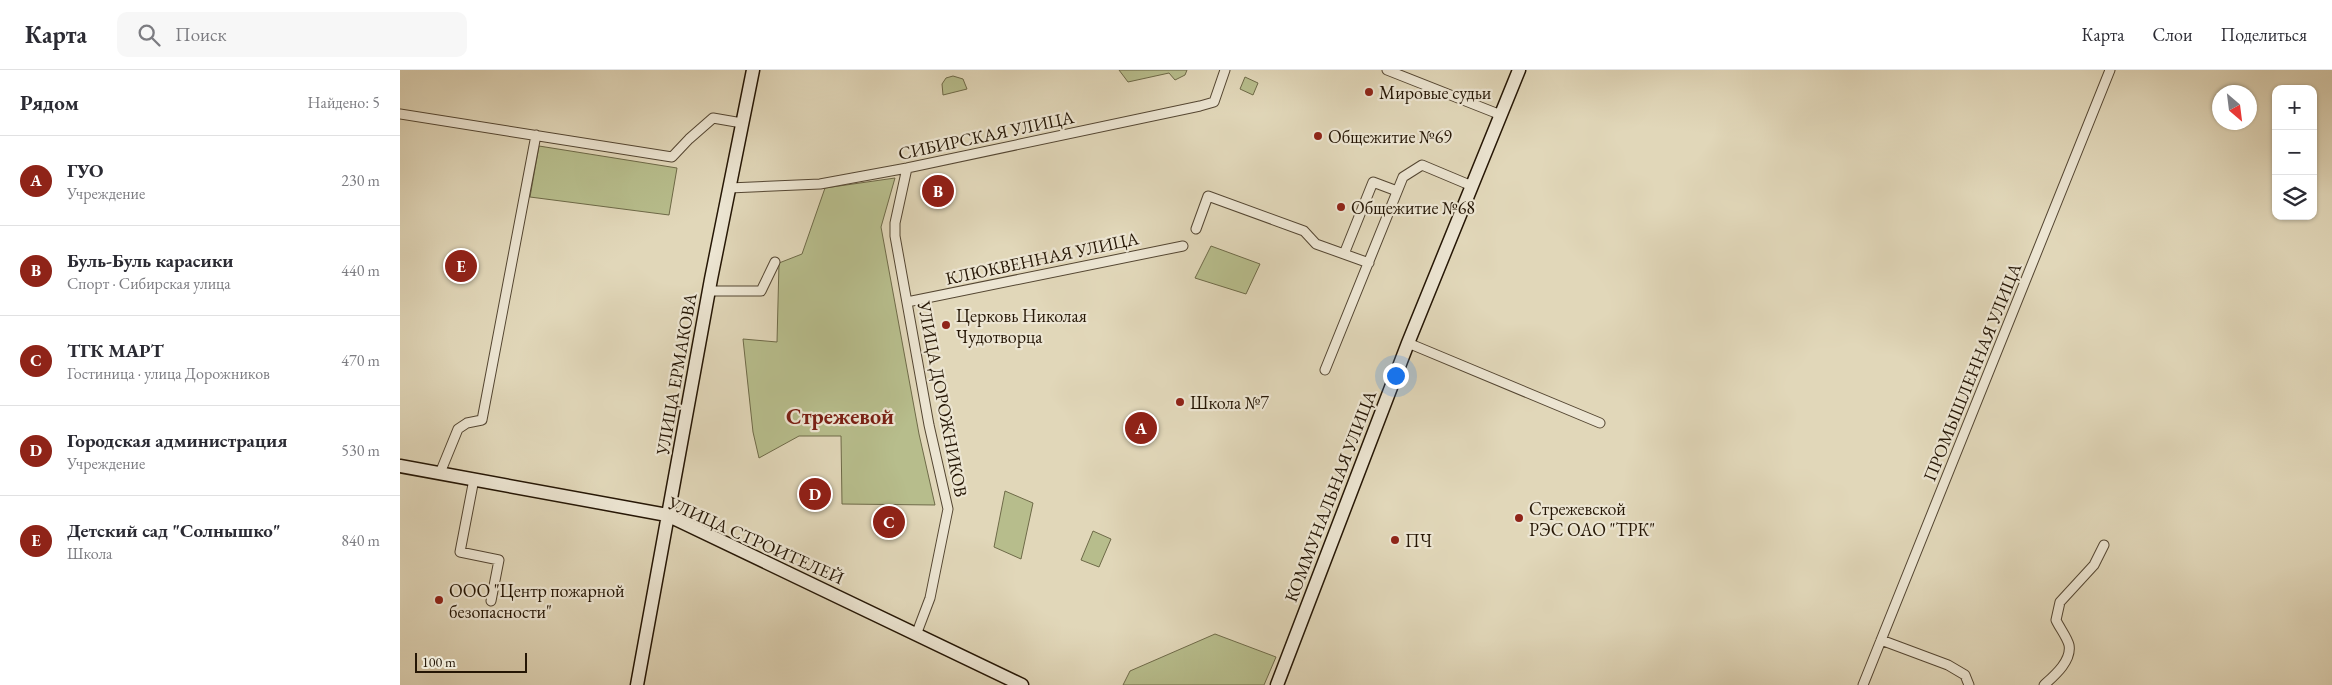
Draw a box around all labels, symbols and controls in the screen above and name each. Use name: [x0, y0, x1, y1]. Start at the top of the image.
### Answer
search box: [117, 12, 467, 57]
text: Карта: [25, 19, 87, 50]
icon: search: [135, 21, 163, 49]
text: Поиск: [175, 22, 227, 47]
text: Карта: [2082, 23, 2125, 46]
text: Слои: [2153, 23, 2192, 46]
text: Поделиться: [2220, 23, 2307, 46]
place label: Мировые судьи: [1379, 81, 1492, 104]
north arrow: [2212, 85, 2257, 130]
map controls: [2272, 85, 2317, 220]
button: +: [2272, 85, 2317, 130]
marker: Мировые судьи: [1363, 86, 1375, 98]
text: Рядом: [20, 89, 79, 116]
text: Найдено: 5: [308, 92, 380, 113]
street label: СИБИРСКАЯ УЛИЦА: [896, 105, 1076, 165]
place label: Общежитие №69: [1328, 125, 1452, 148]
marker: Общежитие №69: [1312, 130, 1324, 142]
button: −: [2272, 130, 2317, 175]
text: ГУО: [67, 158, 103, 183]
text: A: [30, 170, 42, 191]
text: 230 m: [341, 170, 380, 191]
pin: B: [922, 172, 954, 210]
button: layers: [2272, 175, 2317, 220]
text: Учреждение: [67, 183, 145, 204]
place label: Общежитие №68: [1351, 196, 1475, 219]
marker: Общежитие №68: [1335, 201, 1347, 213]
street label: КЛЮКВЕННАЯ УЛИЦА: [943, 226, 1141, 290]
pin: E: [445, 247, 477, 285]
text: Буль-Буль карасики: [67, 248, 233, 273]
street label: ПРОМЫШЛЕННАЯ УЛИЦА: [1918, 259, 2027, 484]
text: B: [31, 260, 41, 281]
text: 440 m: [341, 260, 380, 281]
text: Спорт · Сибирская улица: [67, 273, 231, 294]
street label: УЛИЦА ЕРМАКОВА: [650, 291, 702, 458]
street label: УЛИЦА ДОРОЖНИКОВ: [913, 298, 973, 499]
place label: Церковь Николая Чудотворца: [956, 304, 1087, 348]
marker: Церковь Николая Чудотворца: [940, 319, 952, 331]
text: ТГК МАРТ: [67, 338, 164, 363]
text: C: [30, 350, 42, 371]
text: 470 m: [341, 350, 380, 371]
text: Гостиница · улица Дорожников: [67, 363, 270, 384]
your location: [1383, 363, 1409, 389]
street label: КОММУНАЛЬНАЯ УЛИЦА: [1279, 386, 1381, 605]
place label: Школа №7: [1190, 391, 1269, 414]
marker: Школа №7: [1174, 396, 1186, 408]
district label: Стрежевой: [786, 402, 894, 431]
pin: A: [1125, 409, 1157, 447]
text: Городская администрация: [67, 428, 287, 453]
text: D: [30, 440, 42, 461]
text: 530 m: [341, 440, 380, 461]
text: Учреждение: [67, 453, 145, 474]
pin: D: [799, 475, 831, 513]
street label: УЛИЦА СТРОИТЕЛЕЙ: [664, 490, 848, 589]
place label: Стрежевской РЭС ОАО "ТРК": [1529, 497, 1655, 541]
pin: C: [873, 503, 905, 541]
marker: Стрежевской РЭС ОАО "ТРК": [1513, 512, 1525, 524]
text: Детский сад "Солнышко": [67, 518, 280, 543]
place label: ПЧ: [1405, 529, 1432, 552]
text: E: [31, 530, 41, 551]
text: 840 m: [341, 530, 380, 551]
marker: ПЧ: [1389, 534, 1401, 546]
text: Школа: [67, 543, 112, 564]
place label: ООО "Центр пожарной безопасности": [449, 579, 625, 623]
marker: ООО "Центр пожарной безопасности": [433, 594, 445, 606]
scale bar: [415, 650, 528, 673]
text: 100 m: [422, 653, 456, 671]

